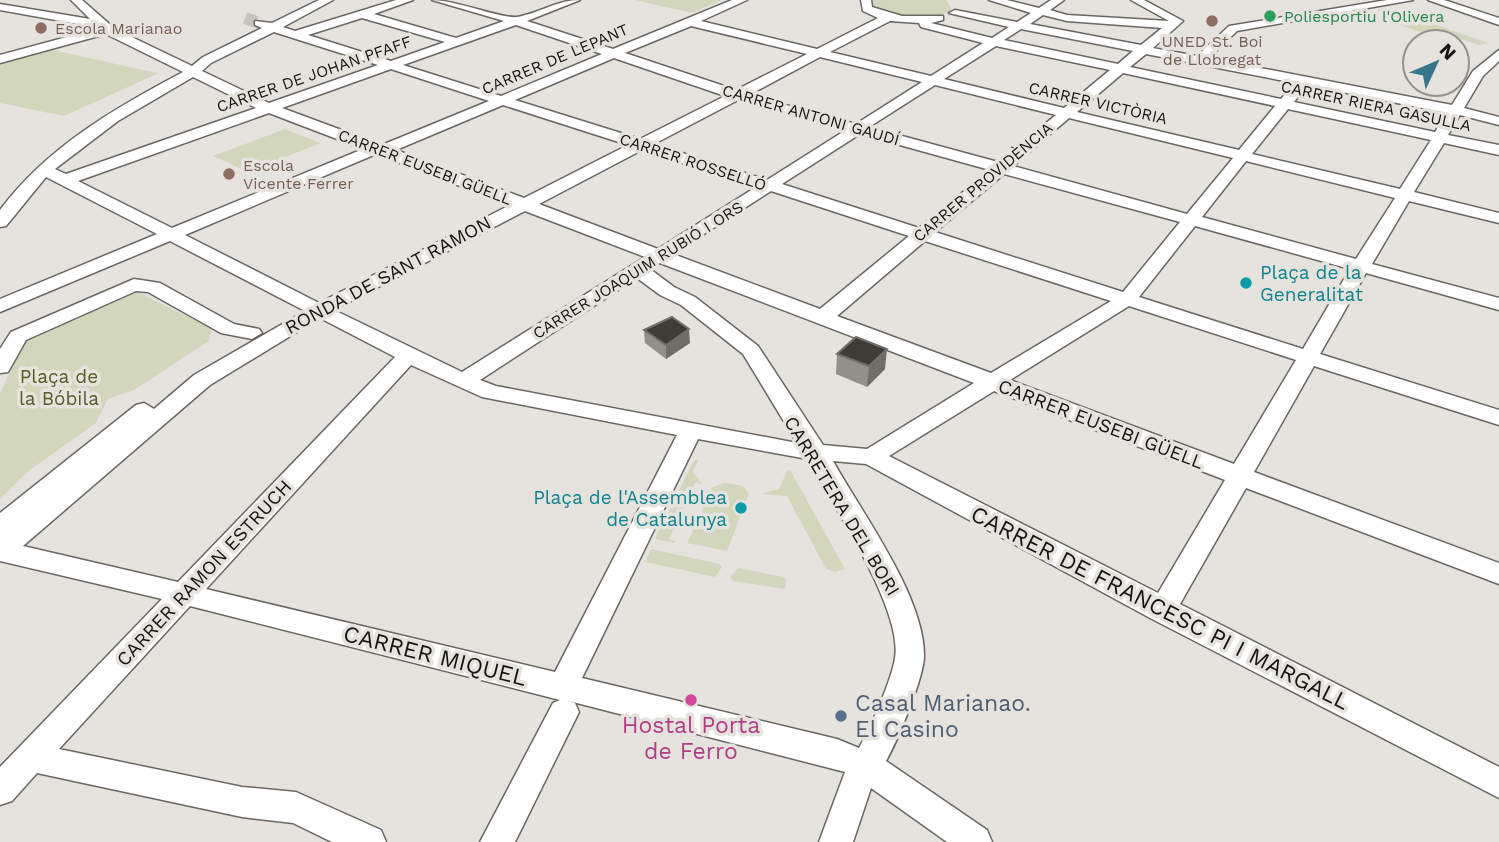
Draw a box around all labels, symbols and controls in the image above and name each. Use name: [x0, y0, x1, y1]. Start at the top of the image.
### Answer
place label: Poliesportiu l'Olivera: [1284, 7, 1444, 26]
marker: Poliesportiu l'Olivera: [1262, 8, 1278, 24]
marker: UNED St. Boi de Llobregat: [1204, 13, 1220, 29]
place label: Escola Marianao: [55, 19, 182, 38]
street label: CARRER DE LEPANT: [479, 19, 631, 98]
marker: Escola Marianao: [33, 20, 49, 36]
north arrow: [1401, 28, 1471, 98]
street label: CARRER DE JOHAN PFAFF: [214, 32, 414, 116]
place label: UNED St. Boi de Llobregat: [1161, 32, 1263, 69]
text: N: [1435, 38, 1461, 65]
street label: CARRER RIERA GASULLA: [1279, 77, 1473, 136]
street label: CARRER VICTÒRIA: [1027, 78, 1170, 128]
street label: CARRER ANTONI GAUDÍ: [720, 81, 902, 149]
street label: CARRER PROVIDÈNCIA: [909, 118, 1057, 246]
street label: CARRER EUSEBI GÜELL: [336, 125, 515, 209]
street label: CARRER ROSSELLÓ: [617, 129, 769, 195]
place label: Escola Vicente Ferrer: [243, 156, 354, 193]
marker: Escola Vicente Ferrer: [221, 166, 237, 182]
street label: CARRER JOAQUIM RUBIÓ I ORS: [529, 197, 747, 343]
street label: RONDA DE SANT RAMON: [281, 211, 495, 339]
place label: Plaça de la Generalitat: [1260, 261, 1363, 306]
marker: Plaça de la Generalitat: [1238, 275, 1254, 291]
park label: Plaça de la Bóbila: [19, 365, 99, 410]
street label: CARRER EUSEBI GÜELL: [995, 374, 1207, 474]
street label: CARRETERA DEL BORI: [779, 412, 905, 600]
street label: CARRER RAMON ESTRUCH: [112, 475, 296, 671]
place label: Plaça de l'Assemblea de Catalunya: [533, 486, 727, 531]
marker: Plaça de l'Assemblea de Catalunya: [733, 500, 749, 516]
street label: CARRER DE FRANCESC PI I MARGALL: [966, 500, 1354, 716]
street label: CARRER MIQUEL: [341, 620, 530, 692]
place label: Casal Marianao. El Casino: [855, 690, 1031, 743]
marker: Hostal Porta de Ferro: [683, 692, 699, 708]
marker: Casal Marianao. El Casino: [833, 708, 849, 724]
place label: Hostal Porta de Ferro: [622, 712, 760, 765]

